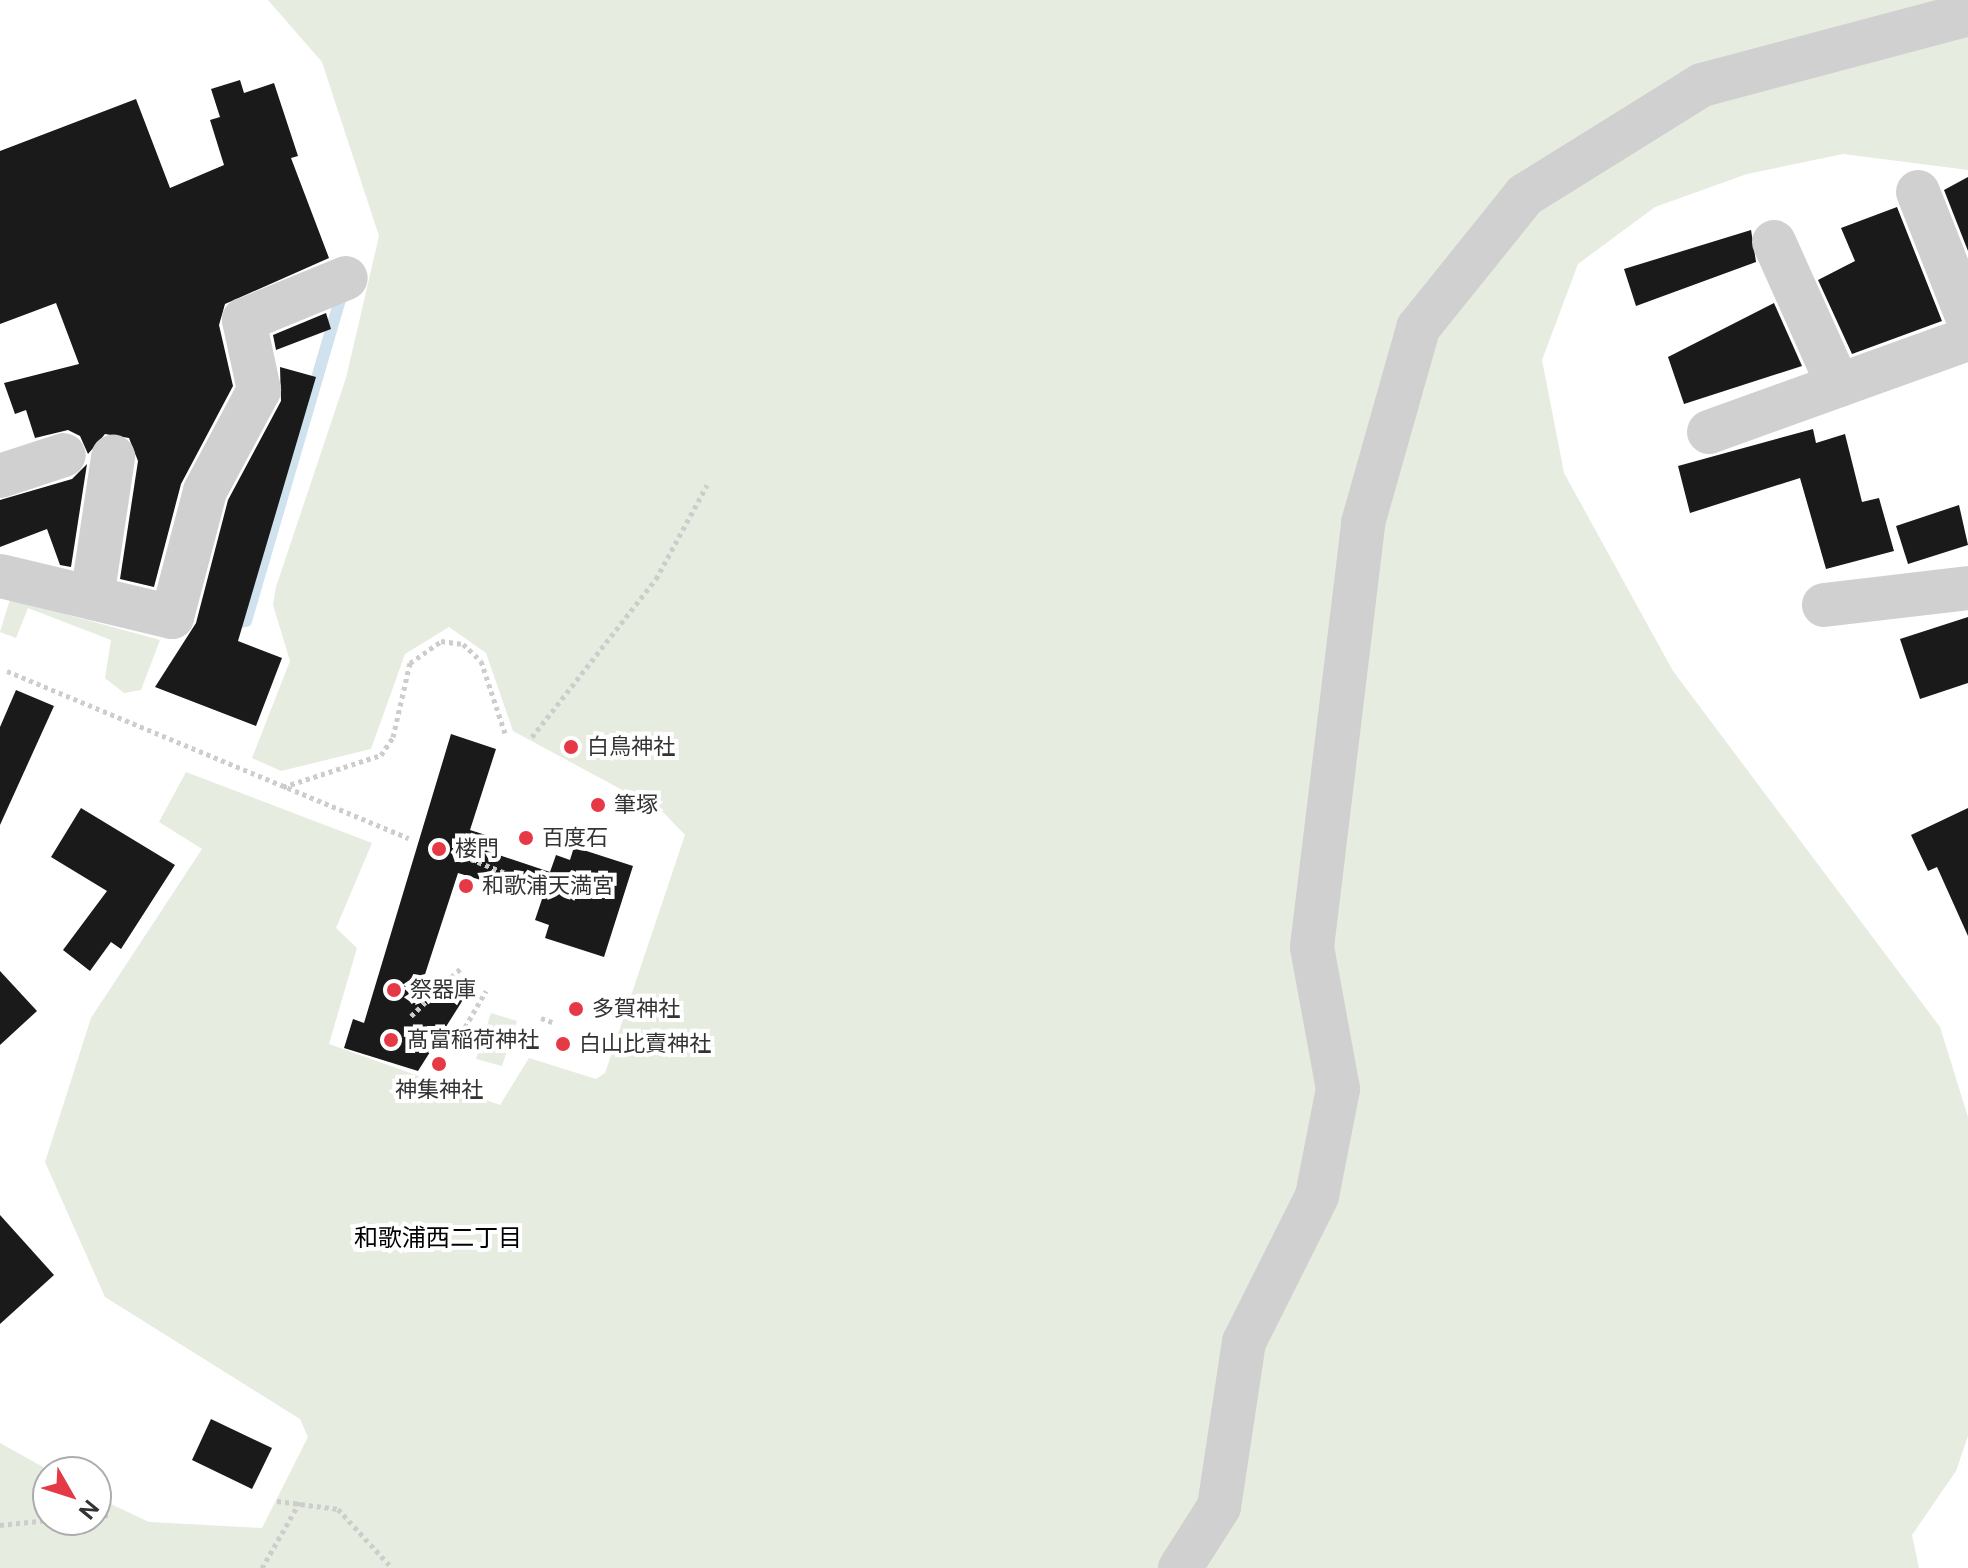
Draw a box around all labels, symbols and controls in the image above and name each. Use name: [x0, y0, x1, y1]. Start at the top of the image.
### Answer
place label: 白鳥神社: [587, 734, 675, 760]
marker: 白鳥神社: [562, 738, 580, 756]
place label: 筆塚: [614, 792, 658, 818]
marker: 筆塚: [589, 796, 607, 814]
place label: 百度石: [542, 825, 608, 851]
marker: 百度石: [517, 829, 535, 847]
place label: 楼門: [455, 836, 499, 862]
marker: 楼門: [430, 840, 448, 858]
place label: 和歌浦天満宮: [482, 873, 614, 899]
marker: 和歌浦天満宮: [457, 877, 475, 895]
place label: 祭器庫: [410, 977, 476, 1003]
marker: 祭器庫: [385, 981, 403, 999]
place label: 多賀神社: [592, 996, 680, 1022]
marker: 多賀神社: [567, 1000, 585, 1018]
place label: 髙富稲荷神社: [407, 1027, 539, 1053]
marker: 髙富稲荷神社: [382, 1031, 400, 1049]
place label: 白山比賣神社: [579, 1031, 711, 1057]
marker: 白山比賣神社: [554, 1035, 572, 1053]
marker: 神集神社: [430, 1055, 448, 1073]
place label: 神集神社: [395, 1077, 483, 1103]
district label: 和歌浦西二丁目: [354, 1224, 522, 1252]
north arrow: [32, 1456, 112, 1536]
text: N: [74, 1495, 105, 1525]

